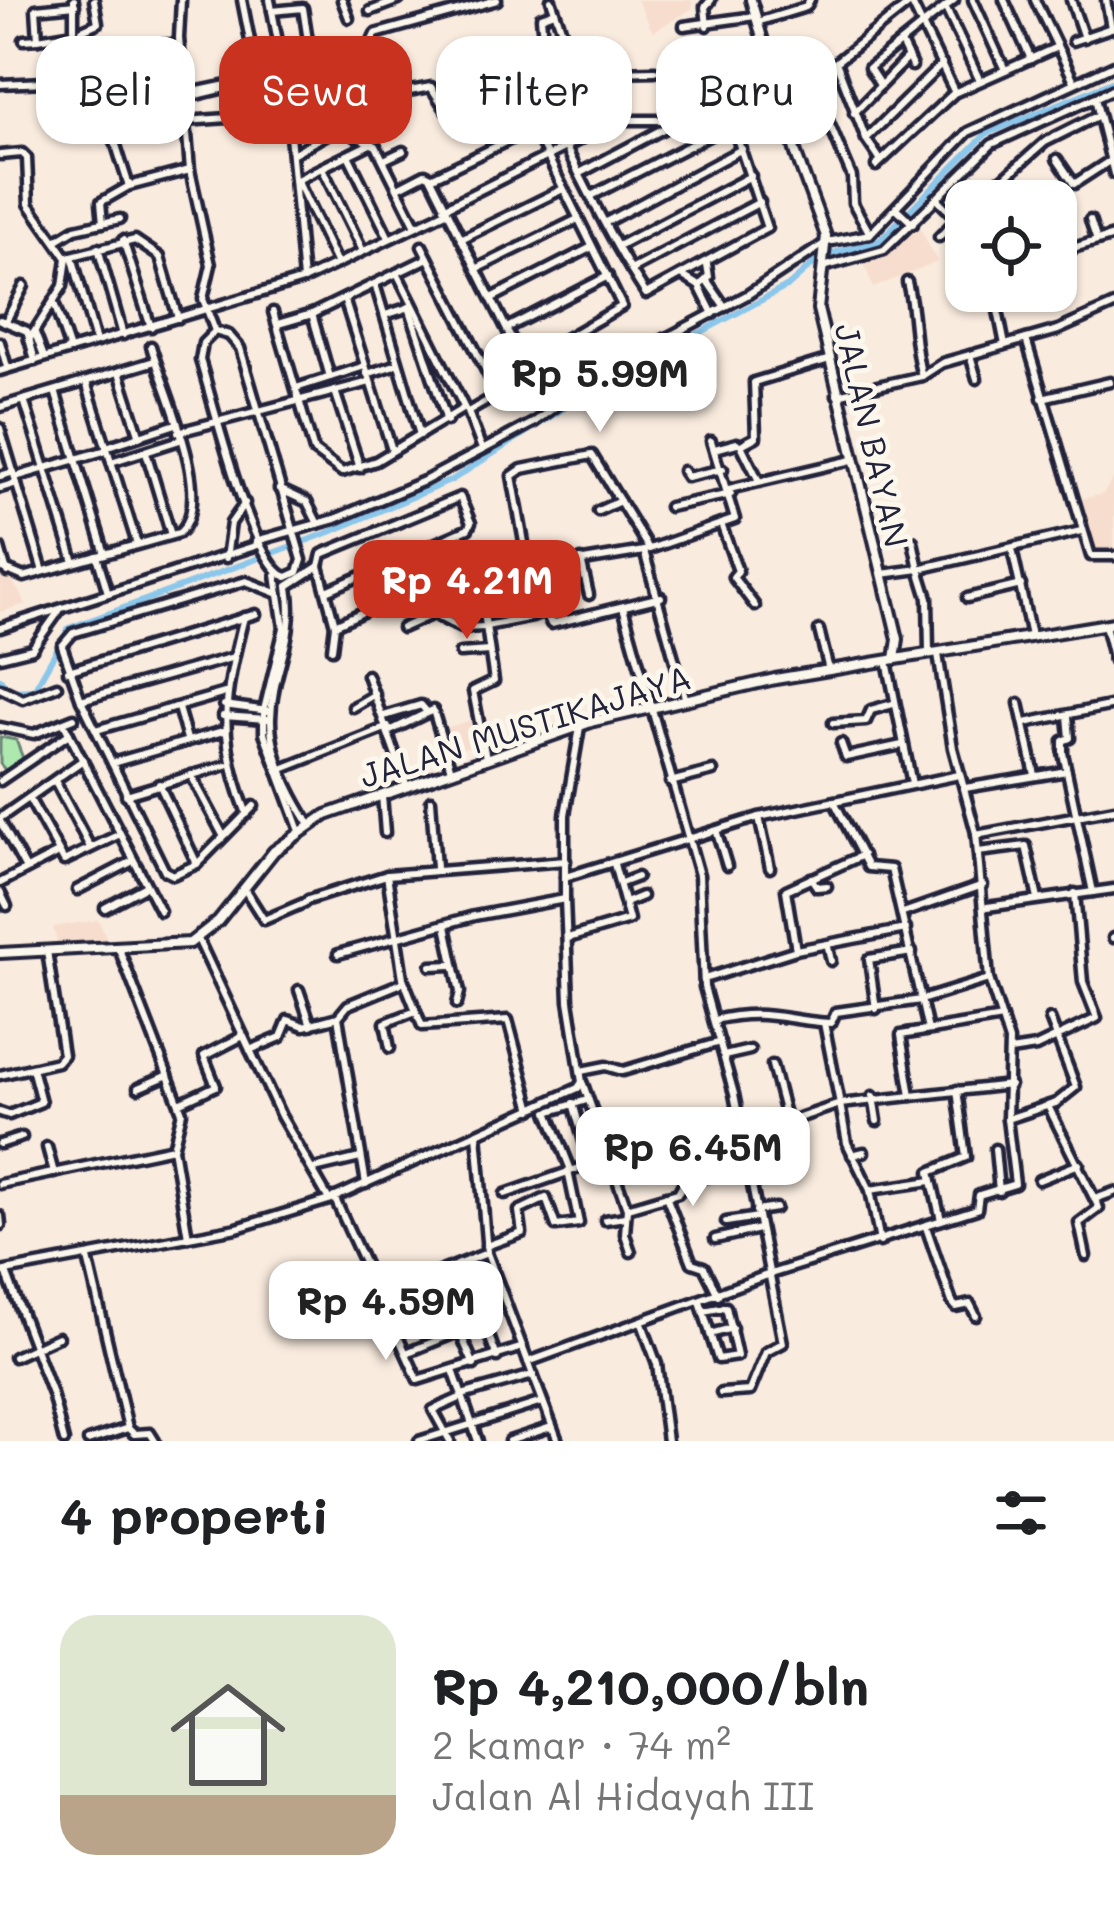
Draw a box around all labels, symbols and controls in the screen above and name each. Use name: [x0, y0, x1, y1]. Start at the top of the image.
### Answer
chip: Beli: [36, 36, 195, 144]
chip: Sewa: [219, 36, 412, 144]
chip: Filter: [436, 36, 632, 144]
chip: Baru: [656, 36, 837, 144]
map controls: [945, 180, 1077, 312]
button: locate: [945, 180, 1077, 312]
street label: JALAN BAYAN: [826, 319, 920, 551]
pin: Rp 5.99M: [476, 333, 724, 435]
text: Rp 5.99M: [511, 346, 689, 397]
pin: Rp 4.21M: [343, 540, 591, 642]
text: Rp 4.21M: [381, 553, 553, 604]
street label: JALAN MUSTIKAJAYA: [354, 654, 696, 796]
pin: Rp 6.45M: [569, 1107, 817, 1209]
text: Rp 6.45M: [603, 1120, 783, 1171]
pin: Rp 4.59M: [262, 1261, 510, 1363]
text: Rp 4.59M: [296, 1274, 476, 1325]
text: 4 properti: [60, 1480, 329, 1547]
icon: filters: [988, 1480, 1054, 1546]
text: Rp 4,210,000/bln: [432, 1651, 869, 1718]
icon: home: [156, 1663, 300, 1807]
text: 2 kamar · 74 m²: [432, 1718, 731, 1769]
text: Jalan Al Hidayah III: [432, 1769, 814, 1820]

